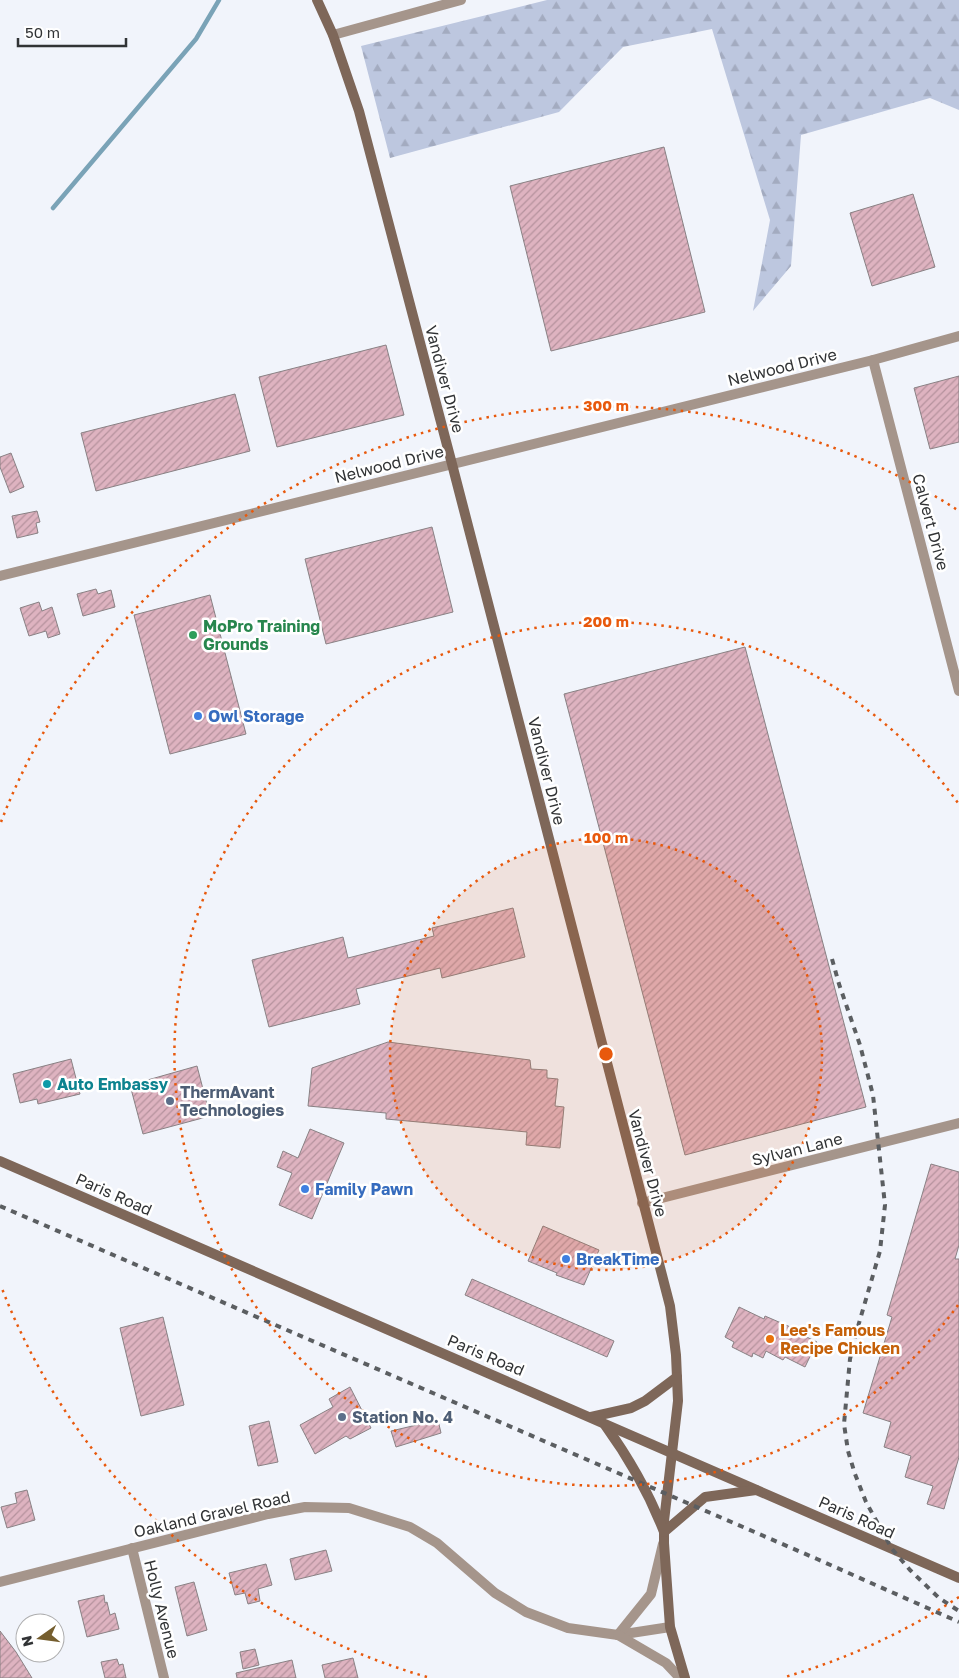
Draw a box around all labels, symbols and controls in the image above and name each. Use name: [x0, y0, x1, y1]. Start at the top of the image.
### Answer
scale bar: [18, 15, 125, 47]
text: 50 m: [25, 23, 60, 41]
street label: Vandiver Drive: [421, 323, 469, 435]
street label: Nelwood Drive: [725, 344, 839, 390]
text: 300 m: [583, 396, 629, 414]
street label: Nelwood Drive: [332, 441, 446, 487]
street label: Calvert Drive: [908, 471, 954, 573]
text: 200 m: [583, 612, 629, 630]
place label: MoPro Training Grounds: [203, 616, 320, 654]
marker: MoPro Training Grounds: [187, 629, 199, 641]
place label: Owl Storage: [208, 706, 304, 726]
marker: Owl Storage: [192, 710, 204, 722]
street label: Vandiver Drive: [524, 715, 570, 827]
text: 100 m: [584, 828, 628, 846]
centre of rings: [597, 1045, 615, 1063]
place label: Auto Embassy: [57, 1074, 169, 1094]
marker: Auto Embassy: [41, 1078, 53, 1090]
place label: ThermAvant Technologies: [180, 1082, 284, 1120]
marker: ThermAvant Technologies: [164, 1095, 176, 1107]
street label: Vandiver Drive: [624, 1107, 672, 1219]
street label: Sylvan Lane: [750, 1128, 844, 1170]
street label: Paris Road: [73, 1168, 155, 1220]
place label: Family Pawn: [315, 1179, 413, 1199]
marker: Family Pawn: [299, 1183, 311, 1195]
place label: BreakTime: [576, 1249, 660, 1269]
marker: BreakTime: [560, 1253, 572, 1265]
place label: Lee's Famous Recipe Chicken: [780, 1320, 900, 1358]
street label: Paris Road: [445, 1330, 527, 1380]
marker: Lee's Famous Recipe Chicken: [764, 1333, 776, 1345]
place label: Station No. 4: [352, 1407, 453, 1427]
marker: Station No. 4: [336, 1411, 348, 1423]
street label: Oakland Gravel Road: [132, 1486, 292, 1542]
street label: Paris Road: [816, 1491, 898, 1543]
street label: Holly Avenue: [140, 1558, 184, 1660]
north arrow: [15, 1613, 65, 1663]
text: N: [17, 1634, 36, 1648]

